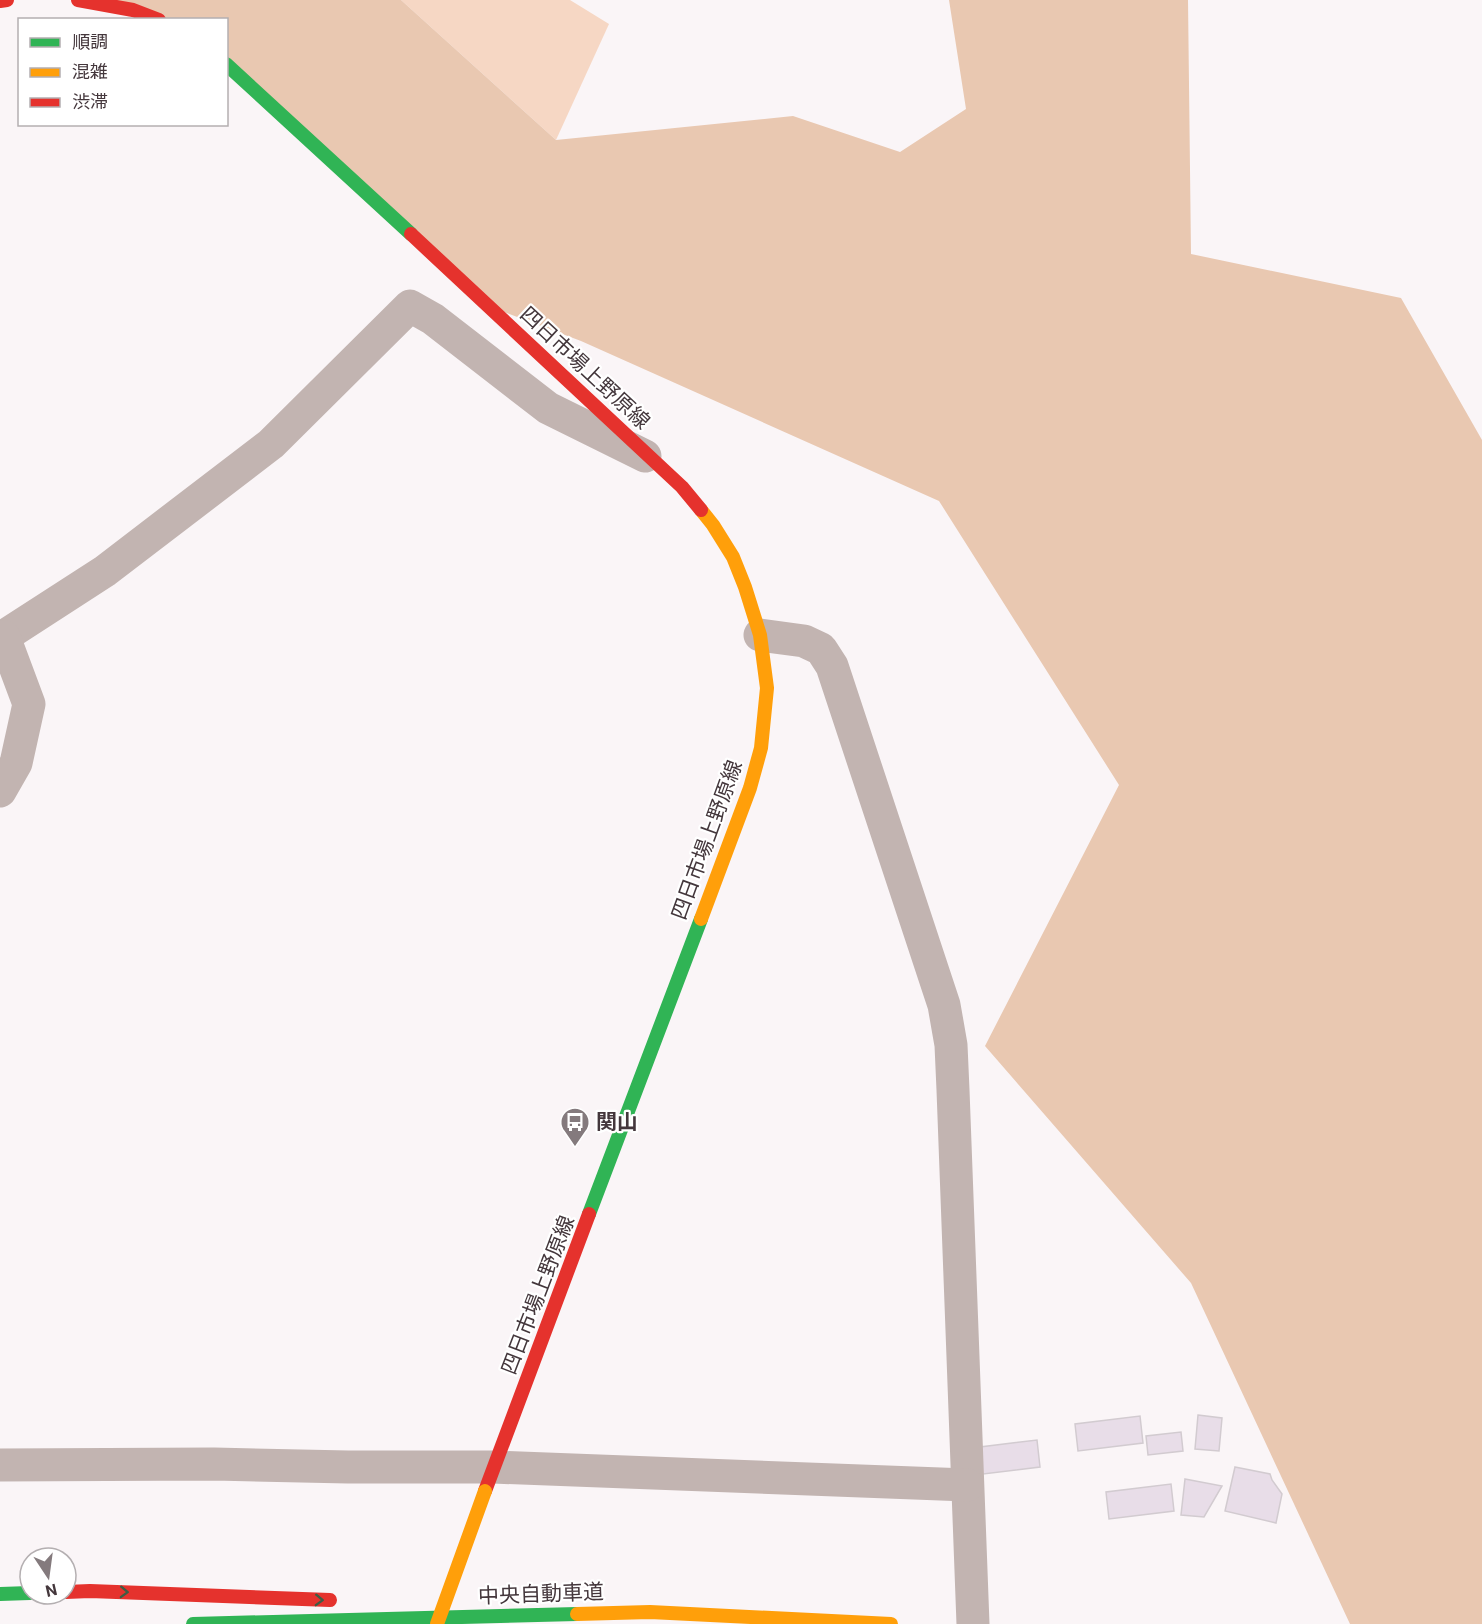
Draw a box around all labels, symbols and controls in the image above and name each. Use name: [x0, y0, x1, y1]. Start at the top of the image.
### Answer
legend: [18, 18, 228, 126]
text: 順調: [72, 31, 108, 52]
text: 混雑: [72, 61, 108, 82]
text: 渋滞: [72, 91, 108, 112]
street label: 四日市場上野原線: [515, 302, 655, 434]
street label: 四日市場上野原線: [667, 757, 747, 923]
bus stop icon: 関山: [559, 1106, 591, 1148]
place label: 関山: [596, 1110, 638, 1134]
street label: 四日市場上野原線: [497, 1212, 579, 1378]
north arrow: [18, 1546, 78, 1606]
text: N: [44, 1580, 59, 1601]
street label: 中央自動車道: [478, 1580, 604, 1608]
one-way arrow: [120, 1586, 129, 1599]
one-way arrow: [315, 1593, 324, 1606]

